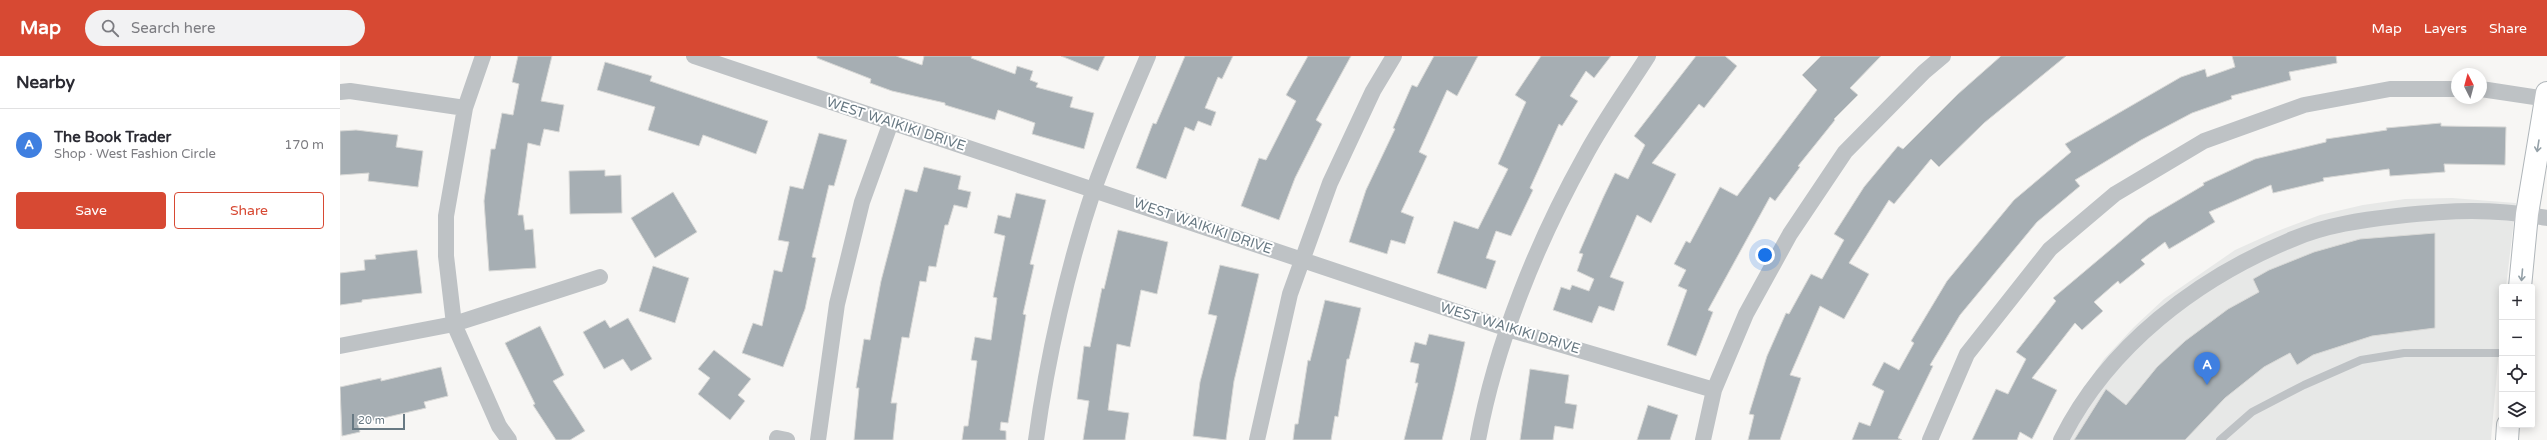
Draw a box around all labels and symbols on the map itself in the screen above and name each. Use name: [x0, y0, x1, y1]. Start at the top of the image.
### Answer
north arrow: [2451, 68, 2487, 104]
street label: WEST WAIKIKI DRIVE: [824, 93, 968, 155]
one-way arrow: [2534, 139, 2542, 152]
street label: WEST WAIKIKI DRIVE: [1131, 194, 1275, 258]
your location: [1755, 245, 1775, 265]
one-way arrow: [2518, 268, 2525, 281]
street label: WEST WAIKIKI DRIVE: [1438, 299, 1582, 357]
pin: A: [2194, 352, 2220, 385]
scale bar: [352, 412, 405, 431]

